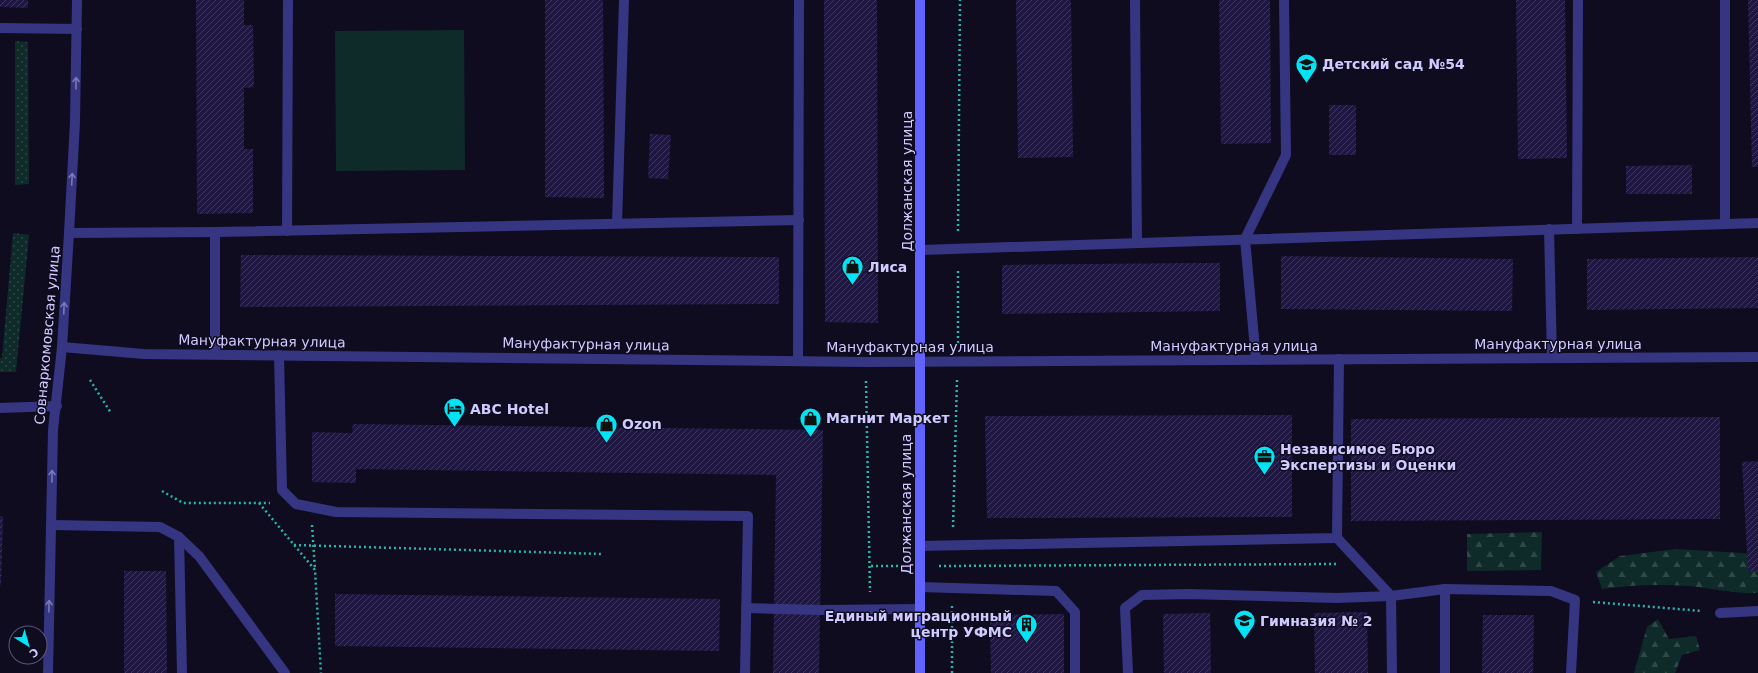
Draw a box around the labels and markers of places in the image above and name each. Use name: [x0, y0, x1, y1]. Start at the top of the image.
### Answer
school or university icon: Детский сад №54: [1294, 51, 1320, 84]
place label: Детский сад №54: [1322, 56, 1465, 72]
shop icon: Лиса: [840, 254, 866, 287]
place label: Лиса: [868, 259, 907, 275]
hotel icon: ABC Hotel: [442, 396, 468, 429]
place label: ABC Hotel: [470, 401, 549, 417]
shop icon: Магнит Маркет: [797, 405, 823, 438]
place label: Магнит Маркет: [826, 410, 951, 426]
shop icon: Ozon: [593, 411, 619, 444]
place label: Ozon: [622, 416, 662, 432]
place label: Независимое Бюро Экспертизы и Оценки: [1280, 441, 1456, 473]
office icon: Независимое Бюро Экспертизы и Оценки: [1251, 444, 1277, 477]
place label: Единый миграционный центр УФМС: [825, 608, 1012, 640]
school or university icon: Гимназия № 2: [1231, 608, 1257, 641]
building icon: Единый миграционный центр УФМС: [1014, 611, 1040, 644]
place label: Гимназия № 2: [1260, 613, 1373, 629]

